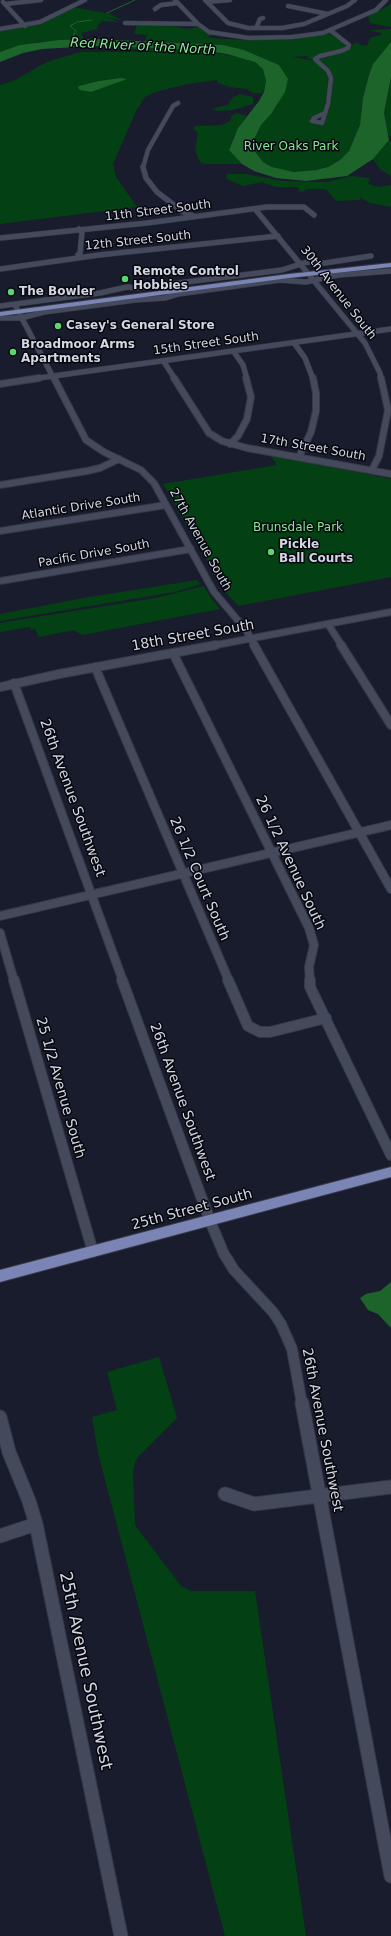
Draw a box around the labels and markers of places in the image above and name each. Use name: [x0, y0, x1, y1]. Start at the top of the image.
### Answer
place label: Remote Control Hobbies: [133, 265, 239, 293]
marker: Remote Control Hobbies: [120, 274, 130, 284]
place label: The Bowler: [19, 285, 95, 299]
marker: The Bowler: [6, 287, 16, 297]
place label: Casey's General Store: [66, 319, 215, 333]
marker: Casey's General Store: [53, 321, 63, 331]
place label: Broadmoor Arms Apartments: [21, 338, 135, 366]
marker: Broadmoor Arms Apartments: [8, 347, 18, 357]
place label: Pickle Ball Courts: [279, 538, 353, 566]
marker: Pickle Ball Courts: [266, 547, 276, 557]

